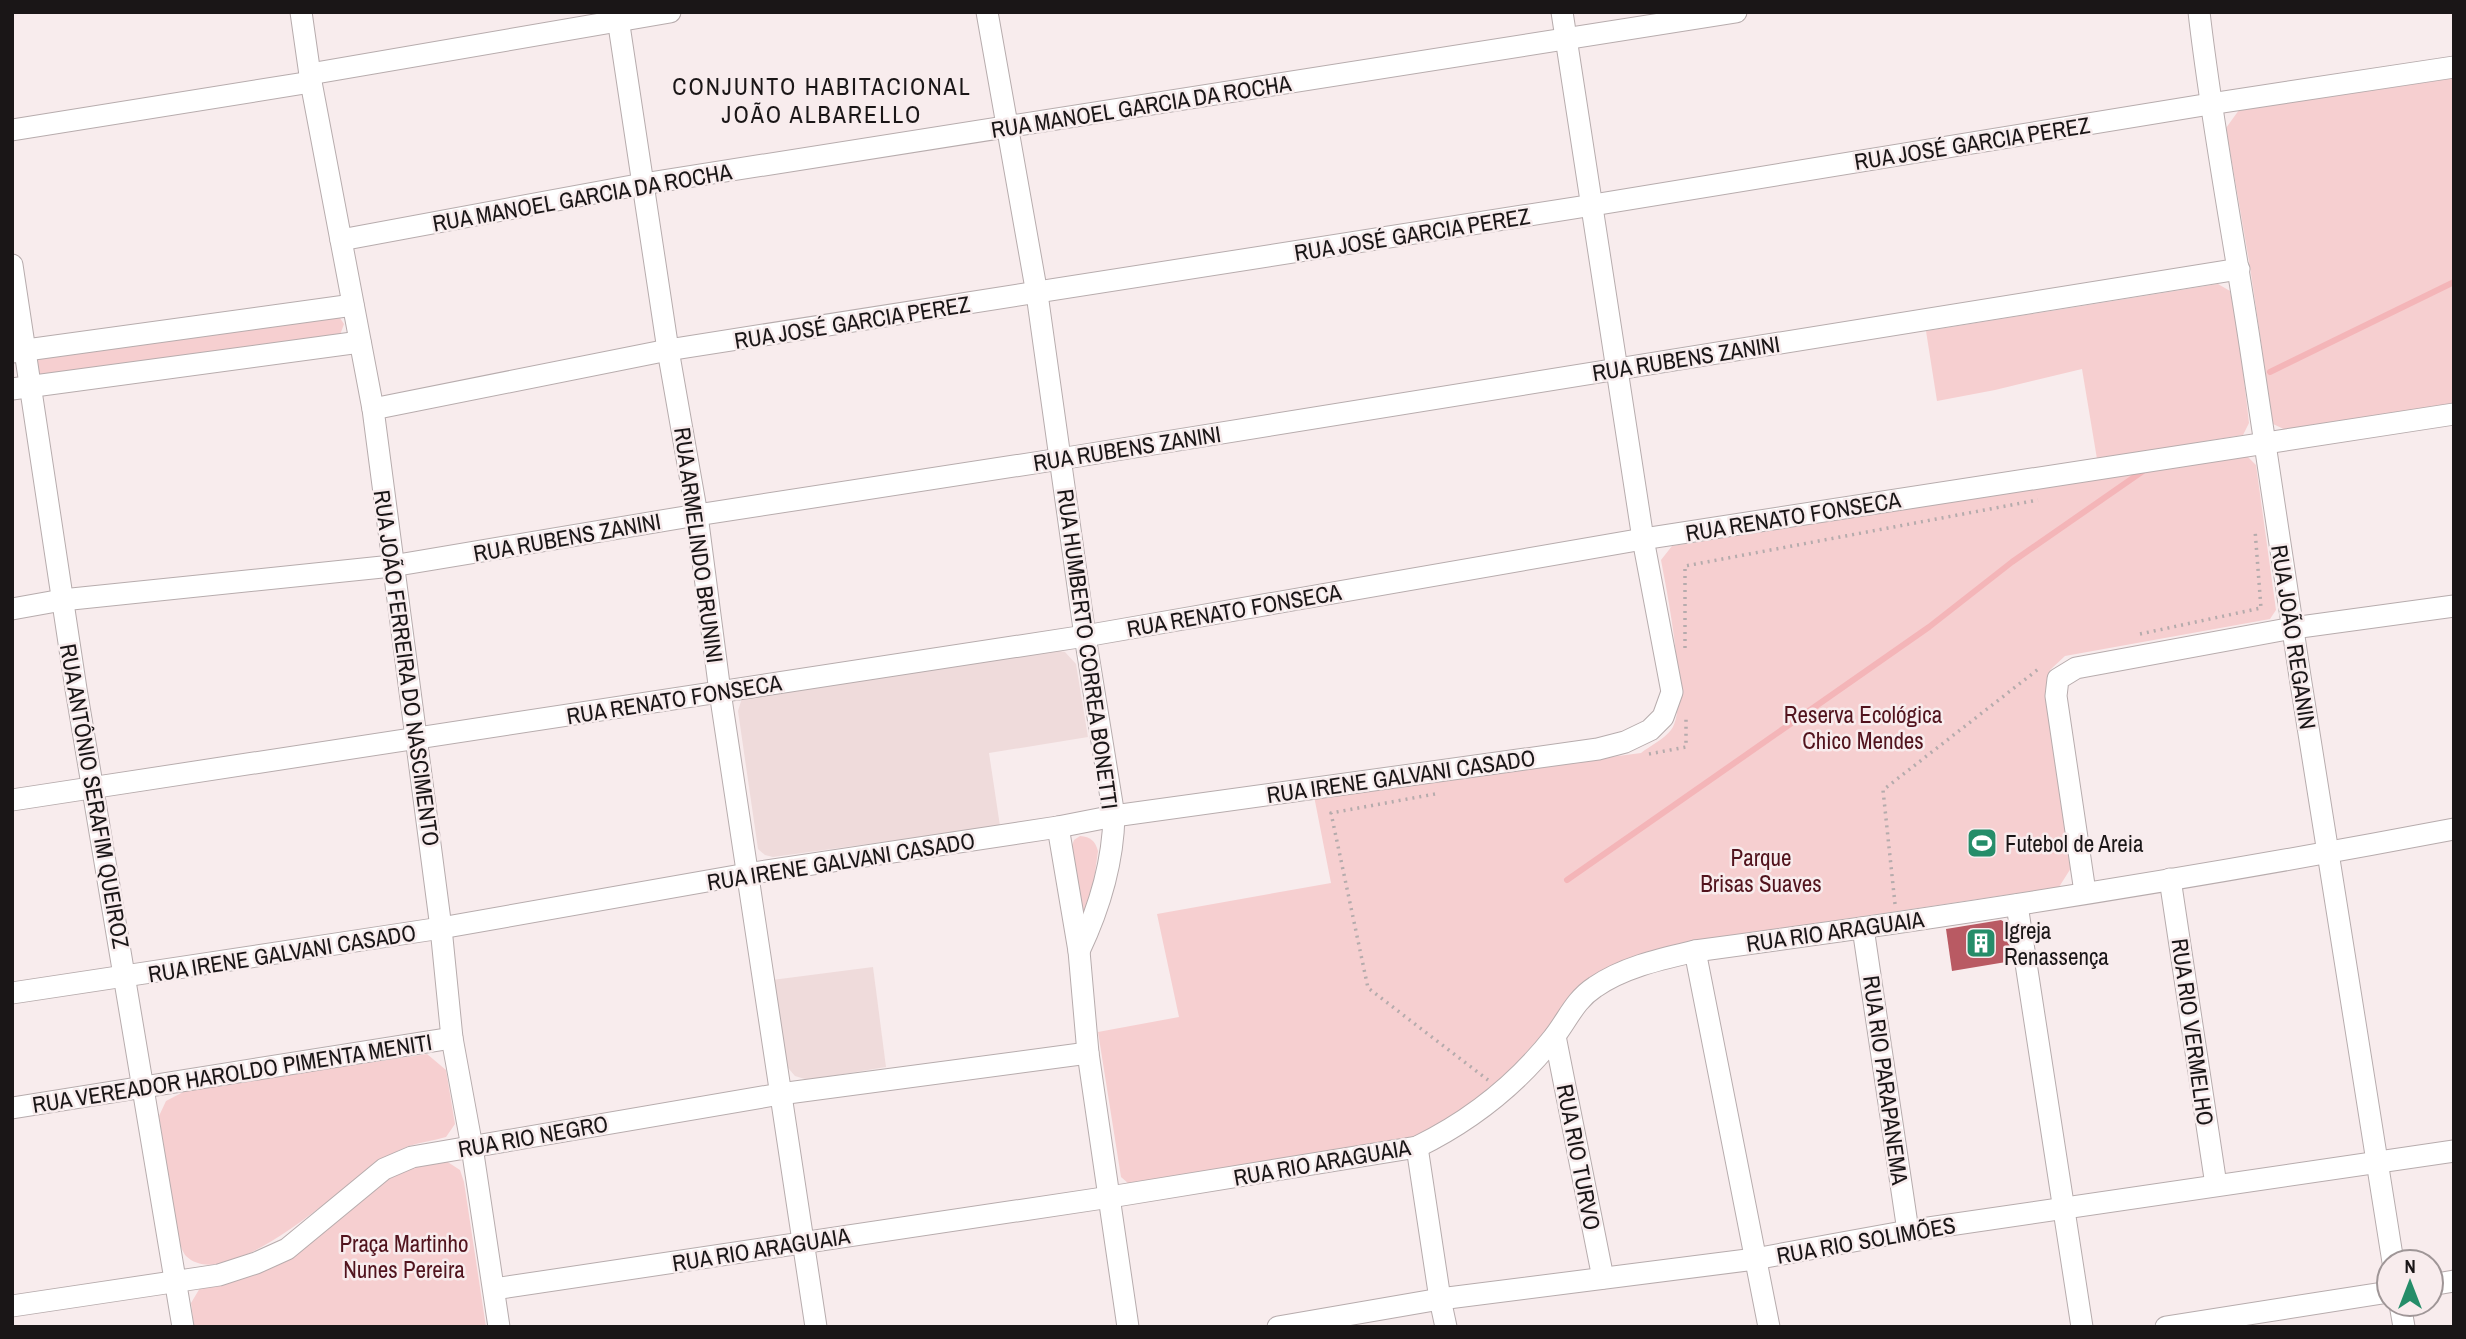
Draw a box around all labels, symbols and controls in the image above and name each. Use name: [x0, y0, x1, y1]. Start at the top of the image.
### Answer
street label: RUA MANOEL GARCIA DA ROCHA: [989, 67, 1294, 145]
district label: CONJUNTO HABITACIONAL JOÃO ALBARELLO: [672, 70, 972, 130]
street label: RUA JOSÉ GARCIA PEREZ: [1852, 109, 2092, 177]
street label: RUA MANOEL GARCIA DA ROCHA: [430, 155, 734, 239]
street label: RUA JOSÉ GARCIA PEREZ: [1292, 200, 1532, 268]
street label: RUA JOSÉ GARCIA PEREZ: [732, 288, 972, 356]
street label: RUA RUBENS ZANINI: [1590, 328, 1782, 388]
street label: RUA RUBENS ZANINI: [1031, 418, 1223, 478]
street label: RUA ARMELINDO BRUNINI: [667, 425, 731, 665]
street label: RUA RENATO FONSECA: [1683, 484, 1903, 548]
street label: RUA HUMBERTO CORREA BONETTI: [1050, 487, 1126, 811]
street label: RUA JOÃO FERREIRA DO NASCIMENTO: [367, 488, 447, 848]
street label: RUA RUBENS ZANINI: [471, 505, 663, 569]
street label: RUA JOÃO REGANIN: [2264, 542, 2324, 732]
street label: RUA RENATO FONSECA: [1124, 576, 1344, 644]
street label: RUA ANTÔNIO SERAFIM QUEIROZ: [53, 641, 137, 951]
street label: RUA RENATO FONSECA: [564, 667, 784, 731]
park label: Reserva Ecológica Chico Mendes: [1784, 699, 1943, 756]
street label: RUA IRENE GALVANI CASADO: [1265, 742, 1537, 810]
street label: RUA IRENE GALVANI CASADO: [705, 825, 977, 897]
sports icon: Futebol de Areia: [1965, 826, 1999, 860]
place label: Futebol de Areia: [2005, 828, 2144, 859]
park label: Parque Brisas Suaves: [1700, 842, 1822, 899]
street label: RUA RIO ARAGUAIA: [1744, 903, 1926, 959]
place label: Igreja Renassença: [2004, 915, 2109, 972]
street label: RUA IRENE GALVANI CASADO: [146, 917, 418, 989]
building icon: Igreja Renassença: [1964, 926, 1998, 960]
street label: RUA RIO VERMELHO: [2165, 936, 2221, 1128]
street label: RUA RIO PARAPANEMA: [1856, 973, 1916, 1187]
street label: RUA VEREADOR HAROLDO PIMENTA MENITI: [30, 1026, 434, 1120]
street label: RUA RIO TURVO: [1550, 1081, 1608, 1233]
street label: RUA RIO NEGRO: [455, 1108, 611, 1164]
street label: RUA RIO ARAGUAIA: [1231, 1131, 1413, 1193]
street label: RUA RIO SOLIMÕES: [1774, 1209, 1958, 1271]
street label: RUA RIO ARAGUAIA: [670, 1220, 852, 1278]
park label: Praça Martinho Nunes Pereira: [340, 1228, 468, 1285]
north arrow: [2375, 1248, 2445, 1318]
text: N: [2404, 1253, 2416, 1279]

